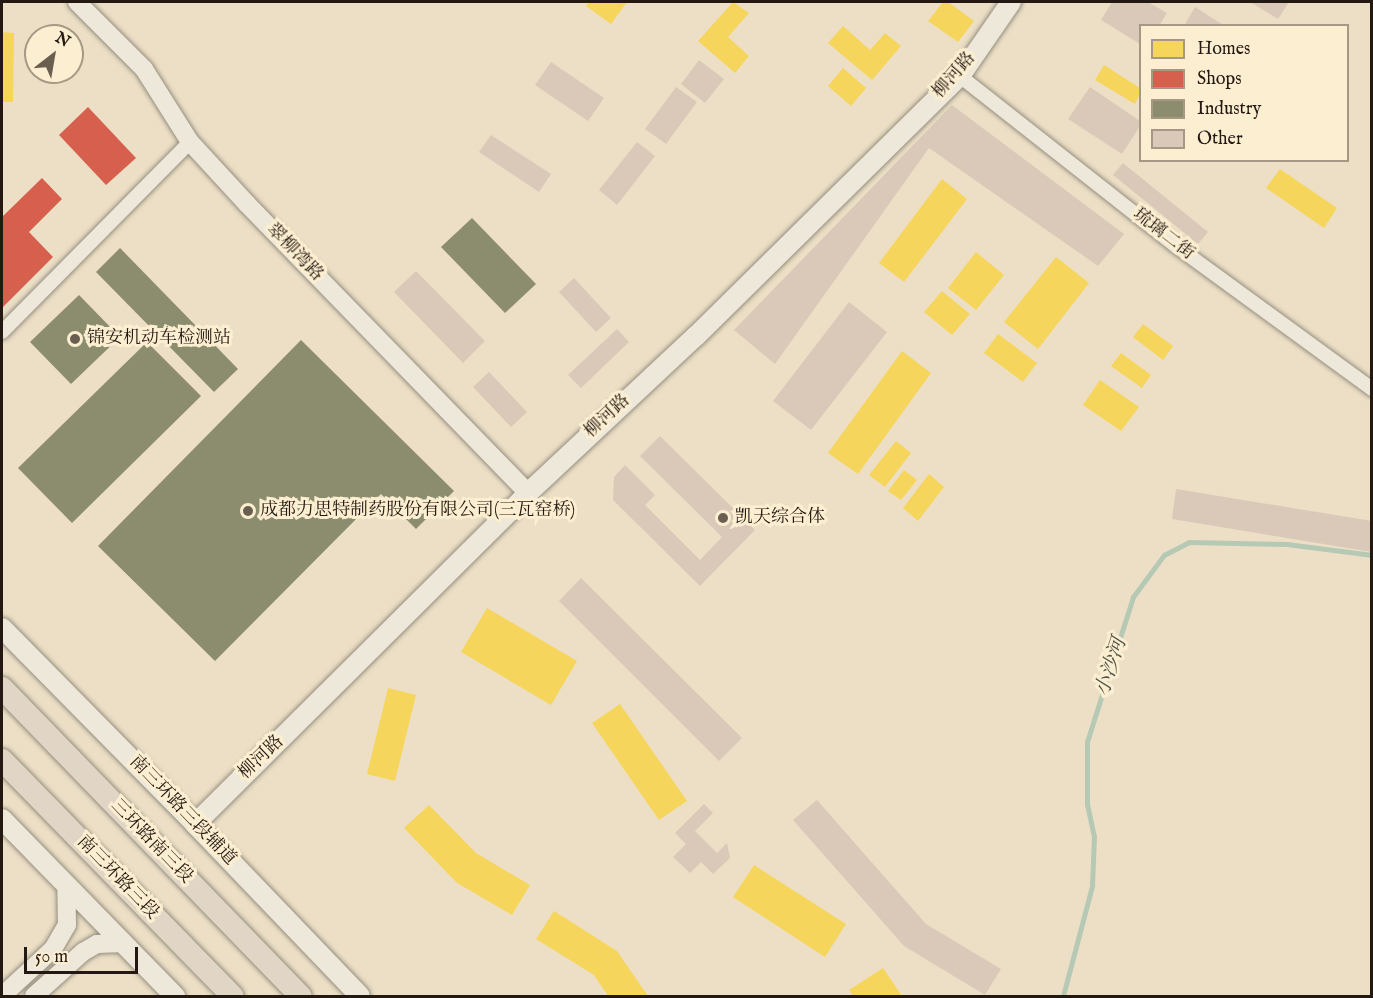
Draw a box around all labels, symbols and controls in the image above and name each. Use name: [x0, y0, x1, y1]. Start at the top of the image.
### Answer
north arrow: [24, 24, 84, 84]
legend: [1139, 24, 1349, 162]
text: N: [51, 28, 73, 52]
text: Homes: [1197, 38, 1250, 61]
street label: 柳河路: [929, 49, 981, 103]
text: Shops: [1197, 68, 1242, 91]
text: Industry: [1197, 98, 1261, 121]
text: Other: [1197, 128, 1243, 151]
street label: 琉璃二街: [1128, 204, 1198, 266]
street label: 翠柳湾路: [261, 220, 327, 286]
place label: 锦安机动车检测站: [87, 328, 231, 350]
marker: 锦安机动车检测站: [68, 332, 82, 346]
street label: 柳河路: [581, 391, 635, 443]
place label: 成都力思特制药股份有限公司(三瓦窑桥): [260, 500, 575, 522]
marker: 成都力思特制药股份有限公司(三瓦窑桥): [241, 504, 255, 518]
place label: 凯天综合体: [735, 507, 825, 529]
marker: 凯天综合体: [716, 511, 730, 525]
water label: 小沙河: [1090, 635, 1132, 699]
street label: 柳河路: [235, 731, 289, 785]
street label: 南三环路三段辅道: [124, 752, 240, 870]
street label: 三环路南三段: [106, 796, 196, 888]
street label: 南三环路三段: [72, 832, 162, 924]
scale bar: [27, 935, 141, 973]
text: 50 m: [35, 946, 68, 969]

